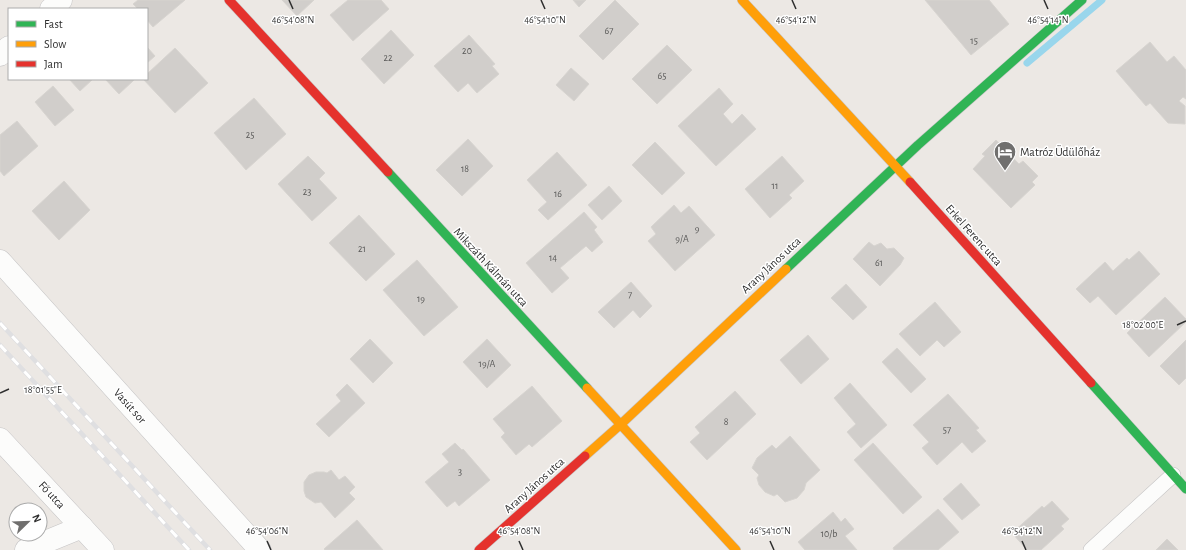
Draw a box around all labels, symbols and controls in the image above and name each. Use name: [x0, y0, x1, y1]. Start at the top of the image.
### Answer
legend: [8, 8, 148, 80]
text: 46°54'08"N: [272, 15, 314, 25]
text: 46°54'10"N: [524, 15, 566, 25]
text: 46°54'12"N: [776, 15, 816, 25]
text: 46°54'14"N: [1028, 15, 1068, 25]
text: Fast: [44, 18, 63, 30]
house number: 67: [605, 26, 613, 36]
house number: 15: [970, 36, 978, 46]
text: Slow: [44, 38, 66, 50]
house number: 20: [462, 46, 472, 56]
house number: 22: [383, 53, 393, 63]
text: Jam: [44, 58, 63, 70]
house number: 65: [658, 71, 666, 81]
house number: 25: [246, 130, 254, 140]
hotel icon: Matróz Üdülőház: [992, 139, 1018, 172]
place label: Matróz Üdülőház: [1020, 145, 1100, 158]
house number: 18: [461, 164, 469, 174]
house number: 11: [772, 181, 778, 191]
house number: 23: [303, 187, 311, 197]
house number: 16: [554, 189, 562, 199]
street label: Erkel Ferenc utca: [944, 202, 1005, 268]
house number: 9: [695, 224, 700, 234]
street label: Mikszáth Kálmán utca: [452, 225, 531, 309]
house number: 9/A: [675, 234, 689, 244]
street label: Arany János utca: [739, 234, 804, 296]
house number: 21: [358, 244, 366, 254]
house number: 14: [549, 253, 557, 263]
house number: 61: [875, 258, 883, 268]
house number: 7: [628, 290, 632, 300]
house number: 19: [417, 294, 425, 304]
text: 18°02'00"E: [1123, 320, 1164, 330]
house number: 19/A: [479, 359, 496, 369]
text: 18°01'55"E: [24, 385, 62, 395]
street label: Vasút sor: [111, 386, 149, 426]
house number: 8: [724, 417, 729, 427]
house number: 57: [943, 425, 951, 435]
street label: Arany János utca: [502, 455, 567, 516]
house number: 3: [458, 467, 462, 477]
street label: Fő utca: [37, 479, 68, 511]
north arrow: [8, 502, 48, 542]
text: N: [30, 513, 43, 524]
text: 46°54'06"N: [246, 526, 288, 536]
text: 46°54'08"N: [498, 526, 540, 536]
text: 46°54'10"N: [749, 526, 791, 536]
text: 46°54'12"N: [1002, 526, 1042, 536]
house number: 10/b: [821, 529, 837, 539]

